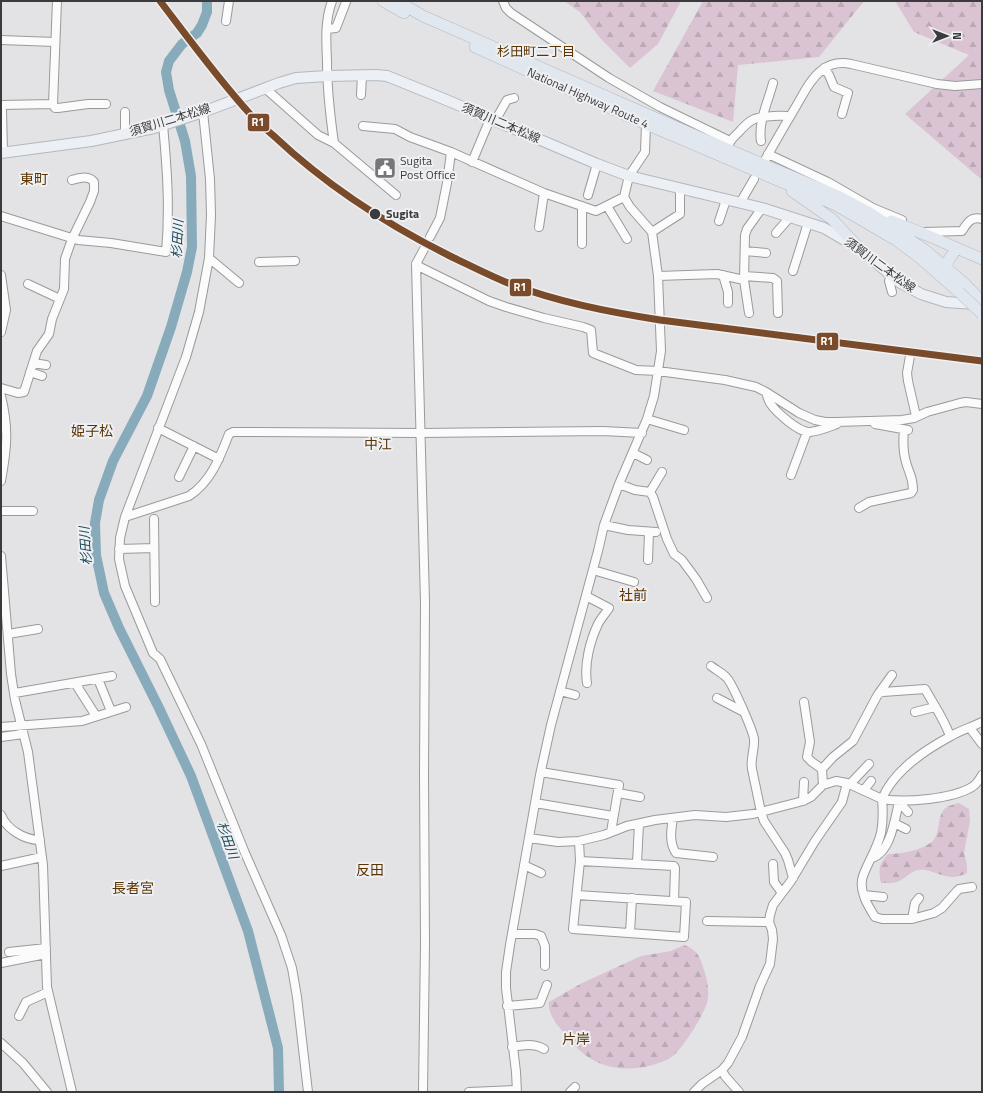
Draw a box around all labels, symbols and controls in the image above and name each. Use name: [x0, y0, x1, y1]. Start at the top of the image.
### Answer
north arrow: [927, 16, 967, 56]
text: N: [949, 32, 965, 40]
district label: 杉田町二丁目: [497, 41, 575, 61]
street label: National Highway Route 4: [524, 62, 652, 133]
street label: 須賀川二本松線: [459, 97, 544, 148]
street label: 須賀川二本松線: [127, 98, 213, 141]
line badge: R1: [247, 113, 270, 132]
text: R1: [252, 114, 264, 130]
place label: Sugita Post Office: [400, 151, 456, 184]
public building icon: Sugita Post Office: [372, 155, 398, 181]
district label: 東町: [20, 168, 48, 189]
place label: Sugita: [386, 204, 419, 223]
marker: Sugita: [368, 207, 382, 221]
water label: 杉田川: [166, 217, 188, 259]
street label: 須賀川二本松線: [841, 232, 920, 297]
line badge: R1: [509, 278, 532, 297]
text: R1: [514, 279, 526, 295]
line badge: R1: [816, 332, 839, 351]
text: R1: [821, 333, 833, 349]
district label: 姫子松: [71, 420, 113, 441]
district label: 中江: [364, 433, 392, 454]
water label: 杉田川: [74, 524, 96, 566]
district label: 社前: [619, 584, 647, 605]
water label: 杉田川: [212, 818, 245, 864]
district label: 反田: [356, 859, 384, 880]
district label: 長者宮: [112, 877, 154, 898]
district label: 片岸: [562, 1028, 590, 1049]

